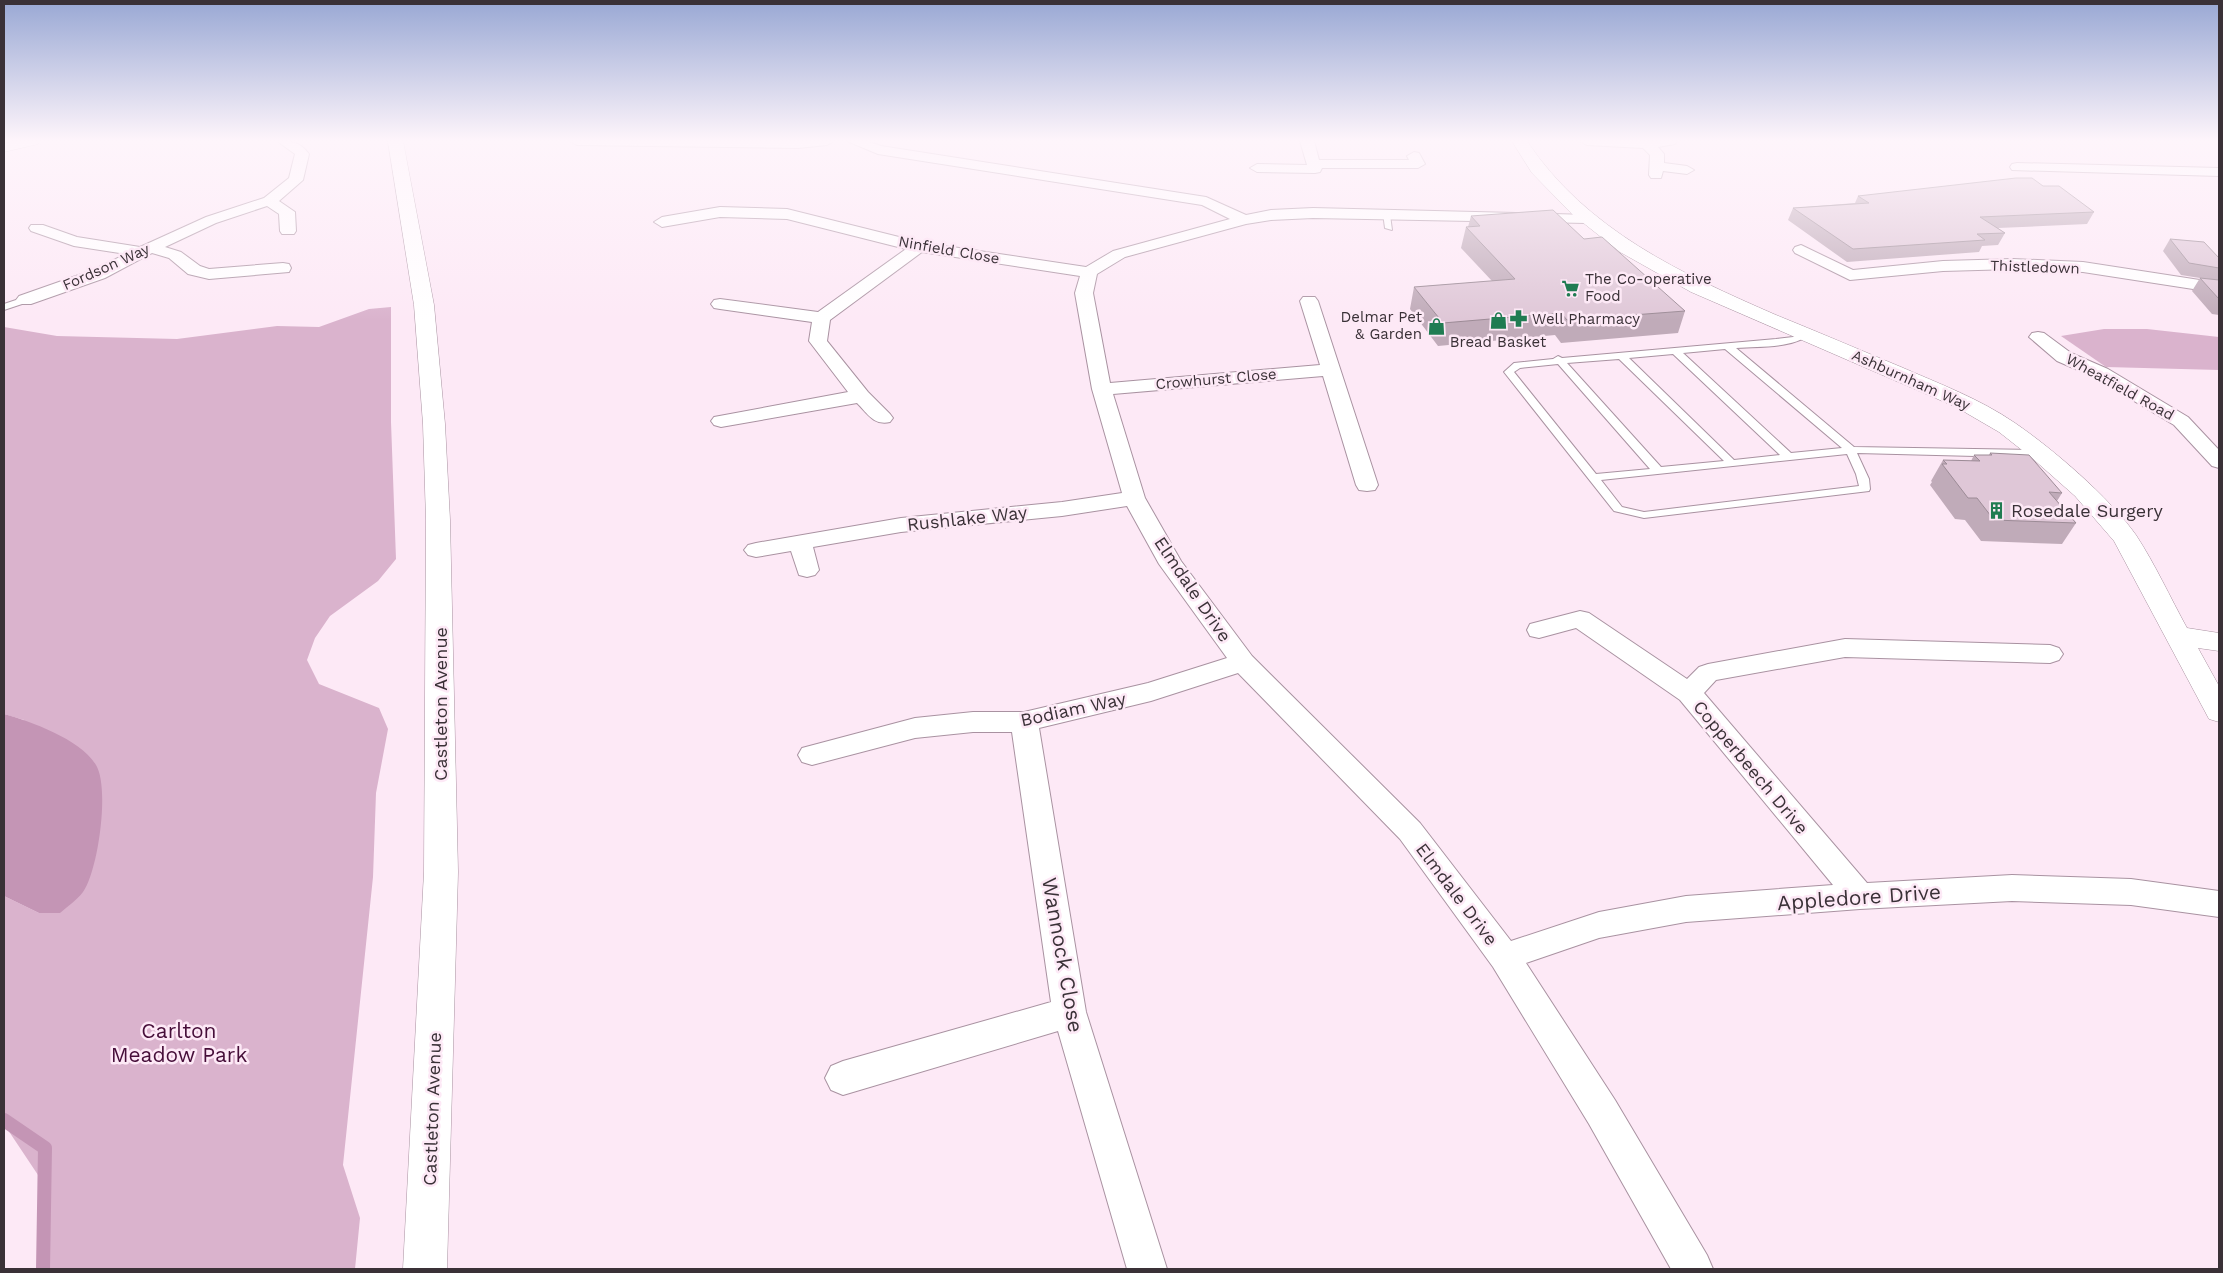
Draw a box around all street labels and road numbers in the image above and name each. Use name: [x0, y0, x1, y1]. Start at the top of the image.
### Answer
street label: Ninfield Close: [897, 232, 1001, 268]
street label: Fordson Way: [60, 240, 152, 294]
street label: Thistledown: [1990, 256, 2080, 278]
street label: Ashburnham Way: [1849, 346, 1973, 414]
street label: Wheatfield Road: [2063, 350, 2177, 424]
street label: Crowhurst Close: [1155, 365, 1277, 393]
street label: Rushlake Way: [906, 501, 1029, 535]
street label: Elmdale Drive: [1150, 532, 1236, 646]
street label: Castleton Avenue: [430, 627, 451, 781]
street label: Bodiam Way: [1018, 687, 1128, 730]
street label: Copperbeech Drive: [1689, 696, 1813, 838]
street label: Elmdale Drive: [1412, 839, 1502, 949]
street label: Wannock Close: [1037, 876, 1089, 1034]
street label: Appledore Drive: [1776, 879, 1942, 915]
street label: Castleton Avenue: [419, 1032, 445, 1186]

